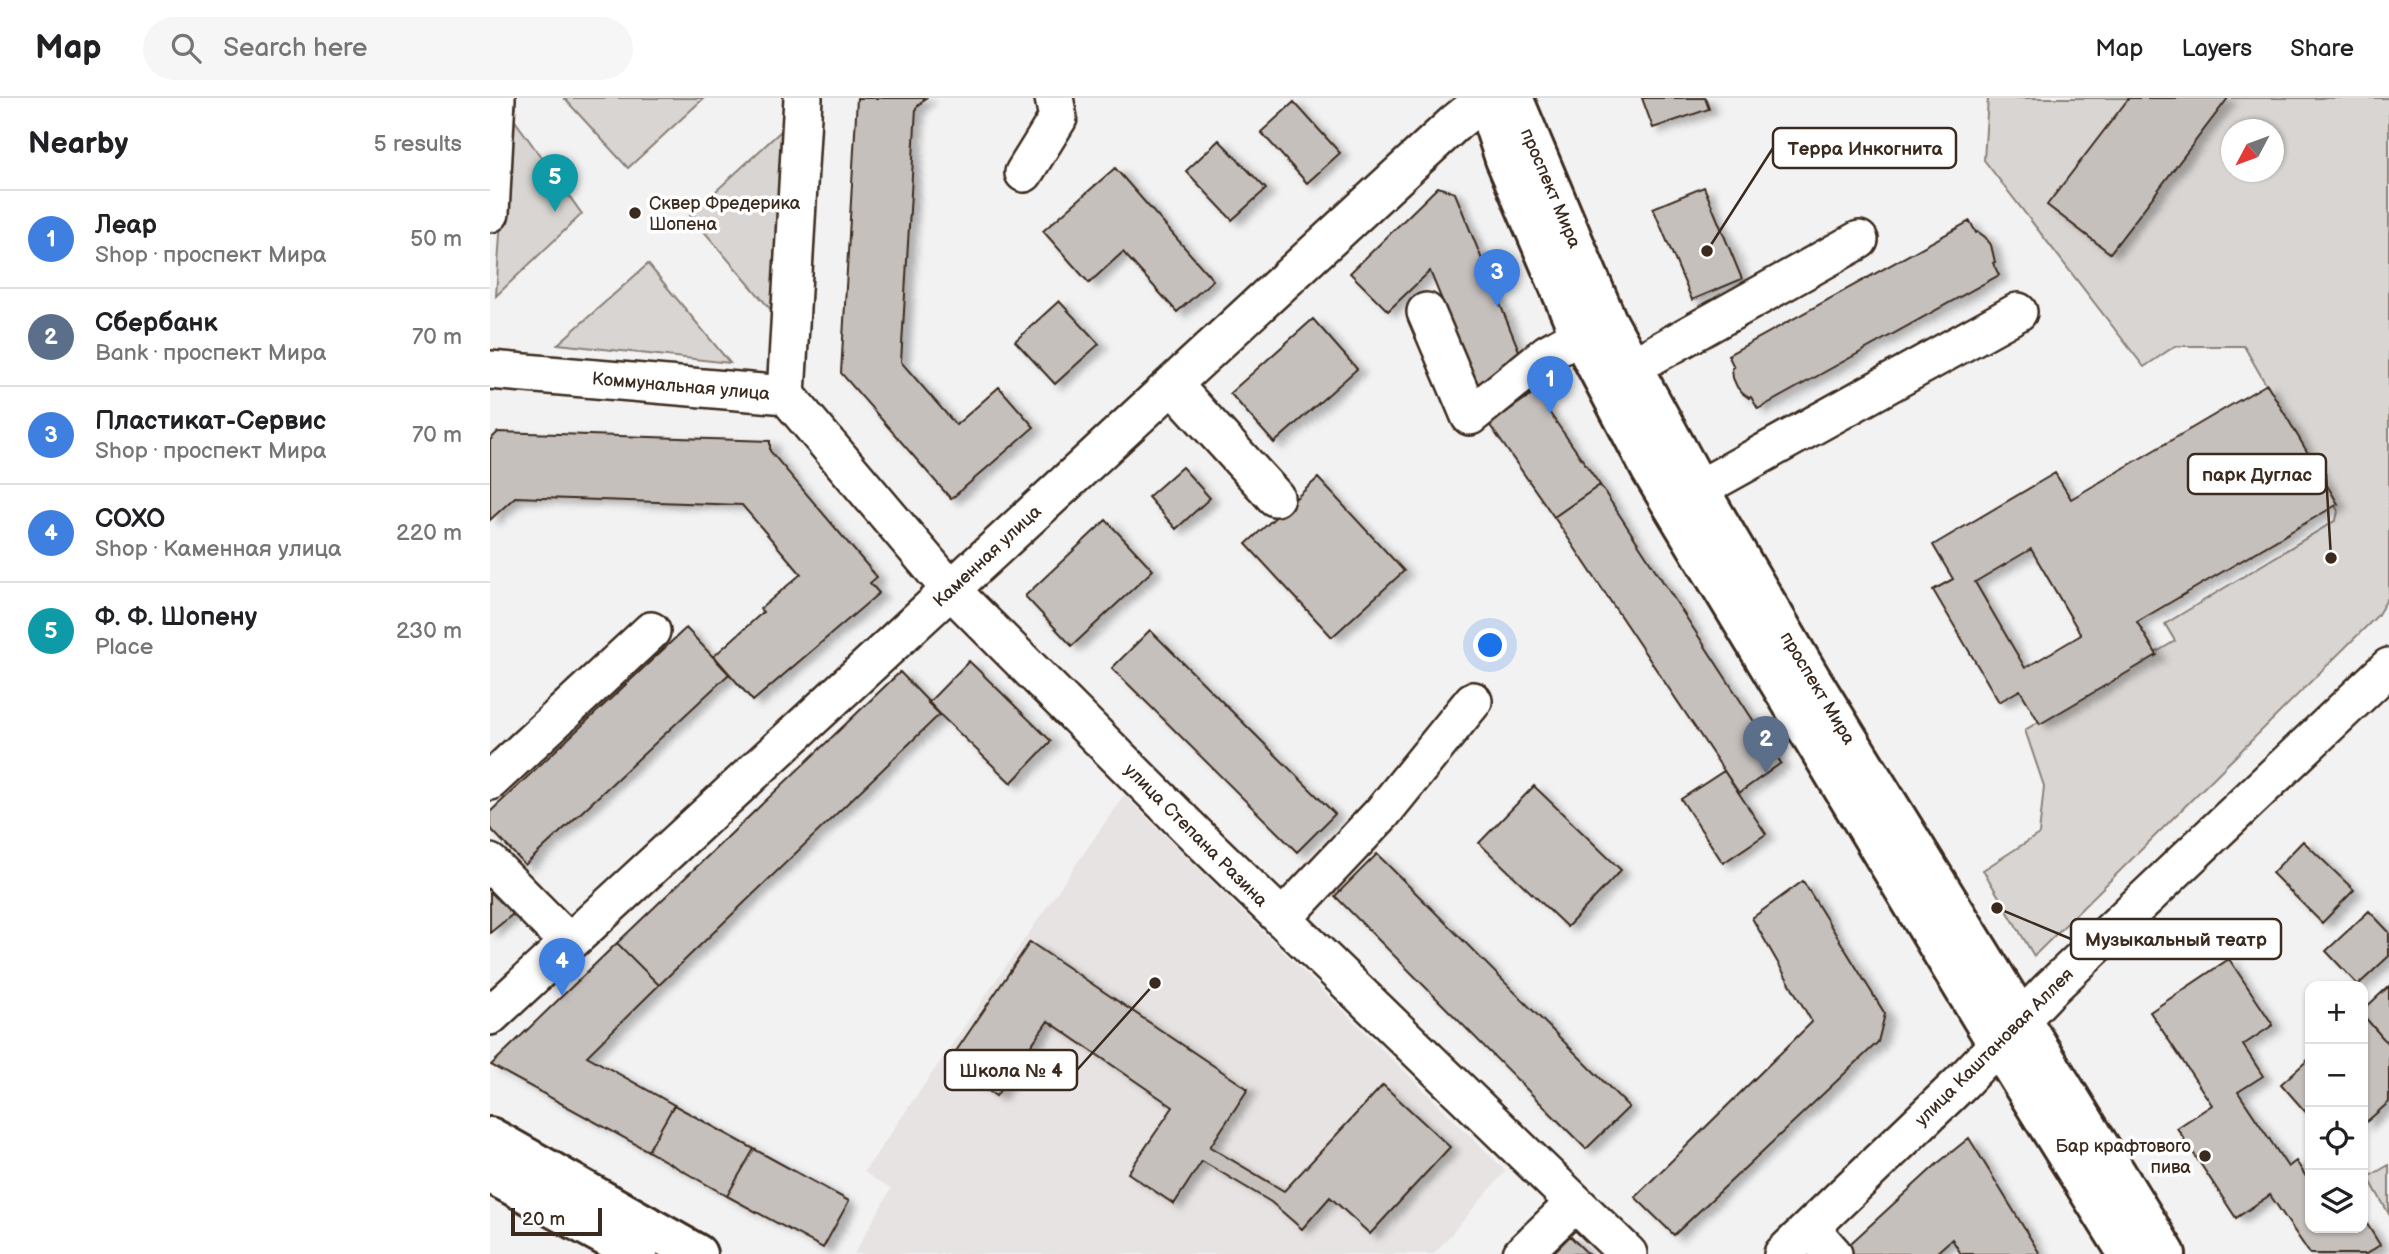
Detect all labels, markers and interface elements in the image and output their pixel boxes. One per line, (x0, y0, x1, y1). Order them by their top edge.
search box (143, 17, 633, 80)
text: Map (35, 28, 101, 68)
icon: search (167, 29, 205, 67)
text: Search here (223, 33, 367, 64)
text: Map (2095, 34, 2143, 63)
text: Layers (2181, 34, 2252, 63)
text: Share (2290, 34, 2354, 63)
north arrow (2221, 119, 2284, 182)
street label: проспект Мира (1516, 125, 1585, 252)
text: Nearby (28, 126, 128, 162)
callout: Терра Инкогнита (1773, 128, 1956, 168)
text: 5 results (374, 130, 462, 158)
text: Терра Инкогнита (1787, 138, 1944, 161)
pin: 5 (532, 154, 578, 212)
place label: Сквер Фредерика Шопена (649, 193, 801, 235)
marker: Сквер Фредерика Шопена (627, 205, 643, 221)
text: Леар (95, 210, 157, 241)
text: 1 (46, 225, 56, 253)
text: 50 m (410, 225, 462, 253)
text: Shop · проспект Мира (95, 241, 327, 269)
pin: 3 (1474, 249, 1520, 307)
text: Сбербанк (95, 308, 218, 339)
text: 2 (44, 323, 58, 351)
text: 70 m (412, 323, 462, 351)
text: Bank · проспект Мира (95, 339, 327, 367)
pin: 1 (1527, 356, 1573, 414)
street label: Коммунальная улица (591, 368, 771, 405)
text: Пластикат-Сервис (95, 406, 326, 437)
text: 3 (44, 421, 58, 449)
text: 70 m (412, 421, 462, 449)
text: Shop · проспект Мира (95, 437, 327, 465)
callout: парк Дуглас (2188, 454, 2326, 494)
text: парк Дуглас (2202, 464, 2312, 487)
street label: Каменная улица (929, 501, 1046, 612)
text: СОХО (95, 504, 165, 535)
text: 4 (44, 519, 58, 547)
text: 220 m (396, 519, 462, 547)
text: Shop · Каменная улица (95, 535, 342, 563)
text: Ф. Ф. Шопену (95, 602, 257, 633)
text: 5 (44, 617, 58, 645)
text: 230 m (396, 617, 462, 645)
your location (1473, 628, 1507, 662)
street label: проспект Мира (1776, 628, 1860, 749)
text: Place (95, 633, 153, 661)
pin: 2 (1743, 716, 1789, 774)
street label: улица Степана Разина (1120, 759, 1272, 911)
callout: Музыкальный театр (2071, 919, 2281, 959)
text: Музыкальный театр (2085, 929, 2268, 952)
pin: 4 (539, 938, 585, 996)
street label: улица Каштановая Аллея (1911, 964, 2078, 1131)
map controls (2305, 981, 2368, 1233)
button: + (2305, 981, 2368, 1044)
button: − (2305, 1044, 2368, 1107)
callout: Школа № 4 (945, 1050, 1077, 1090)
text: Школа № 4 (959, 1060, 1063, 1083)
button: locate (2305, 1107, 2368, 1170)
place label: Бар крафтового пива (2056, 1136, 2191, 1178)
marker: Бар крафтового пива (2197, 1148, 2213, 1164)
button: layers (2305, 1170, 2368, 1233)
scale bar (511, 1205, 602, 1237)
text: 20 m (522, 1208, 565, 1231)

